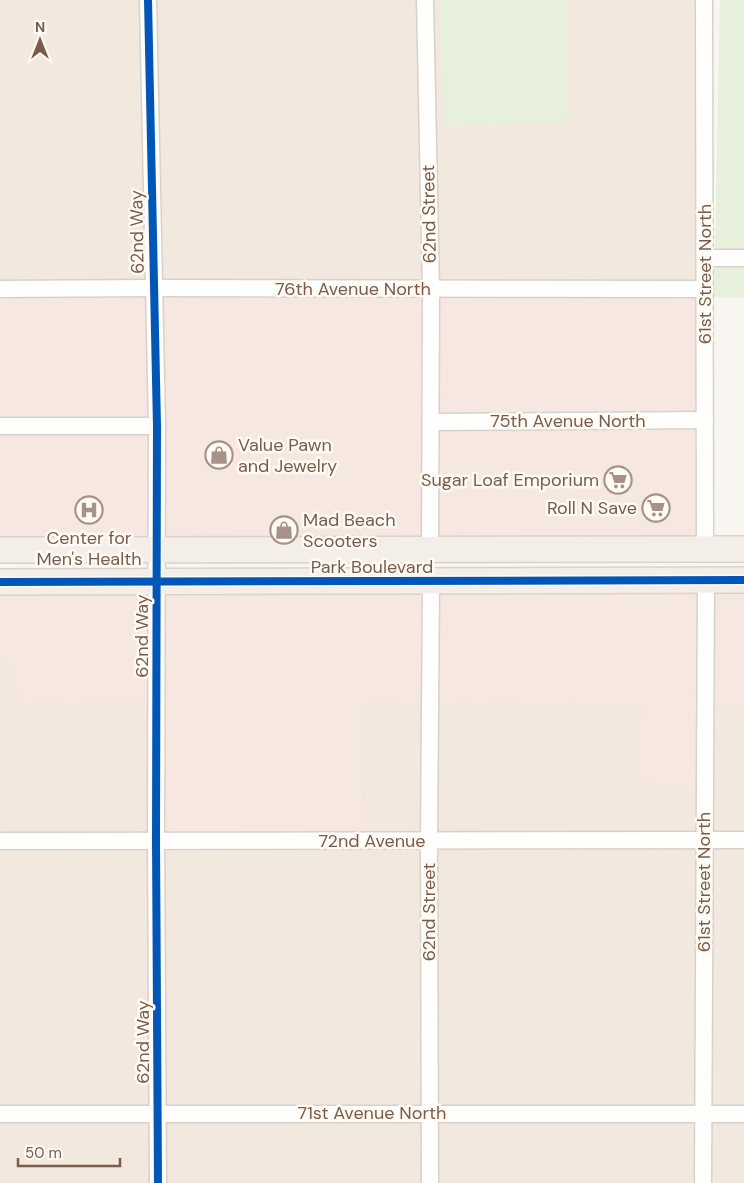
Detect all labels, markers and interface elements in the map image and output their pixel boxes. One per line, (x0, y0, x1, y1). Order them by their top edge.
north arrow (15, 15, 65, 65)
text: N (35, 18, 45, 36)
street label: 62nd Street (416, 164, 442, 264)
street label: 62nd Way (124, 190, 150, 274)
street label: 61st Street North (693, 204, 717, 344)
street label: 76th Avenue North (275, 277, 431, 301)
street label: 75th Avenue North (490, 409, 646, 433)
place label: Value Pawn and Jewelry (238, 433, 337, 478)
shop icon: Value Pawn and Jewelry (204, 440, 234, 470)
supermarket icon: Sugar Loaf Emporium (603, 465, 633, 495)
place label: Sugar Loaf Emporium (421, 468, 599, 492)
supermarket icon: Roll N Save (641, 493, 671, 523)
hospital icon: Center for Men's Health (74, 495, 104, 525)
place label: Roll N Save (547, 496, 637, 520)
place label: Mad Beach Scooters (303, 508, 396, 553)
shop icon: Mad Beach Scooters (269, 515, 299, 545)
place label: Center for Men's Health (36, 526, 142, 571)
street label: Park Boulevard (311, 555, 433, 579)
street label: 62nd Way (130, 594, 154, 678)
street label: 61st Street North (692, 812, 716, 952)
street label: 72nd Avenue (318, 829, 426, 853)
street label: 62nd Street (417, 863, 441, 961)
street label: 62nd Way (131, 1000, 155, 1084)
street label: 71st Avenue North (298, 1101, 446, 1125)
scale bar (18, 1136, 120, 1168)
text: 50 m (25, 1143, 62, 1163)

